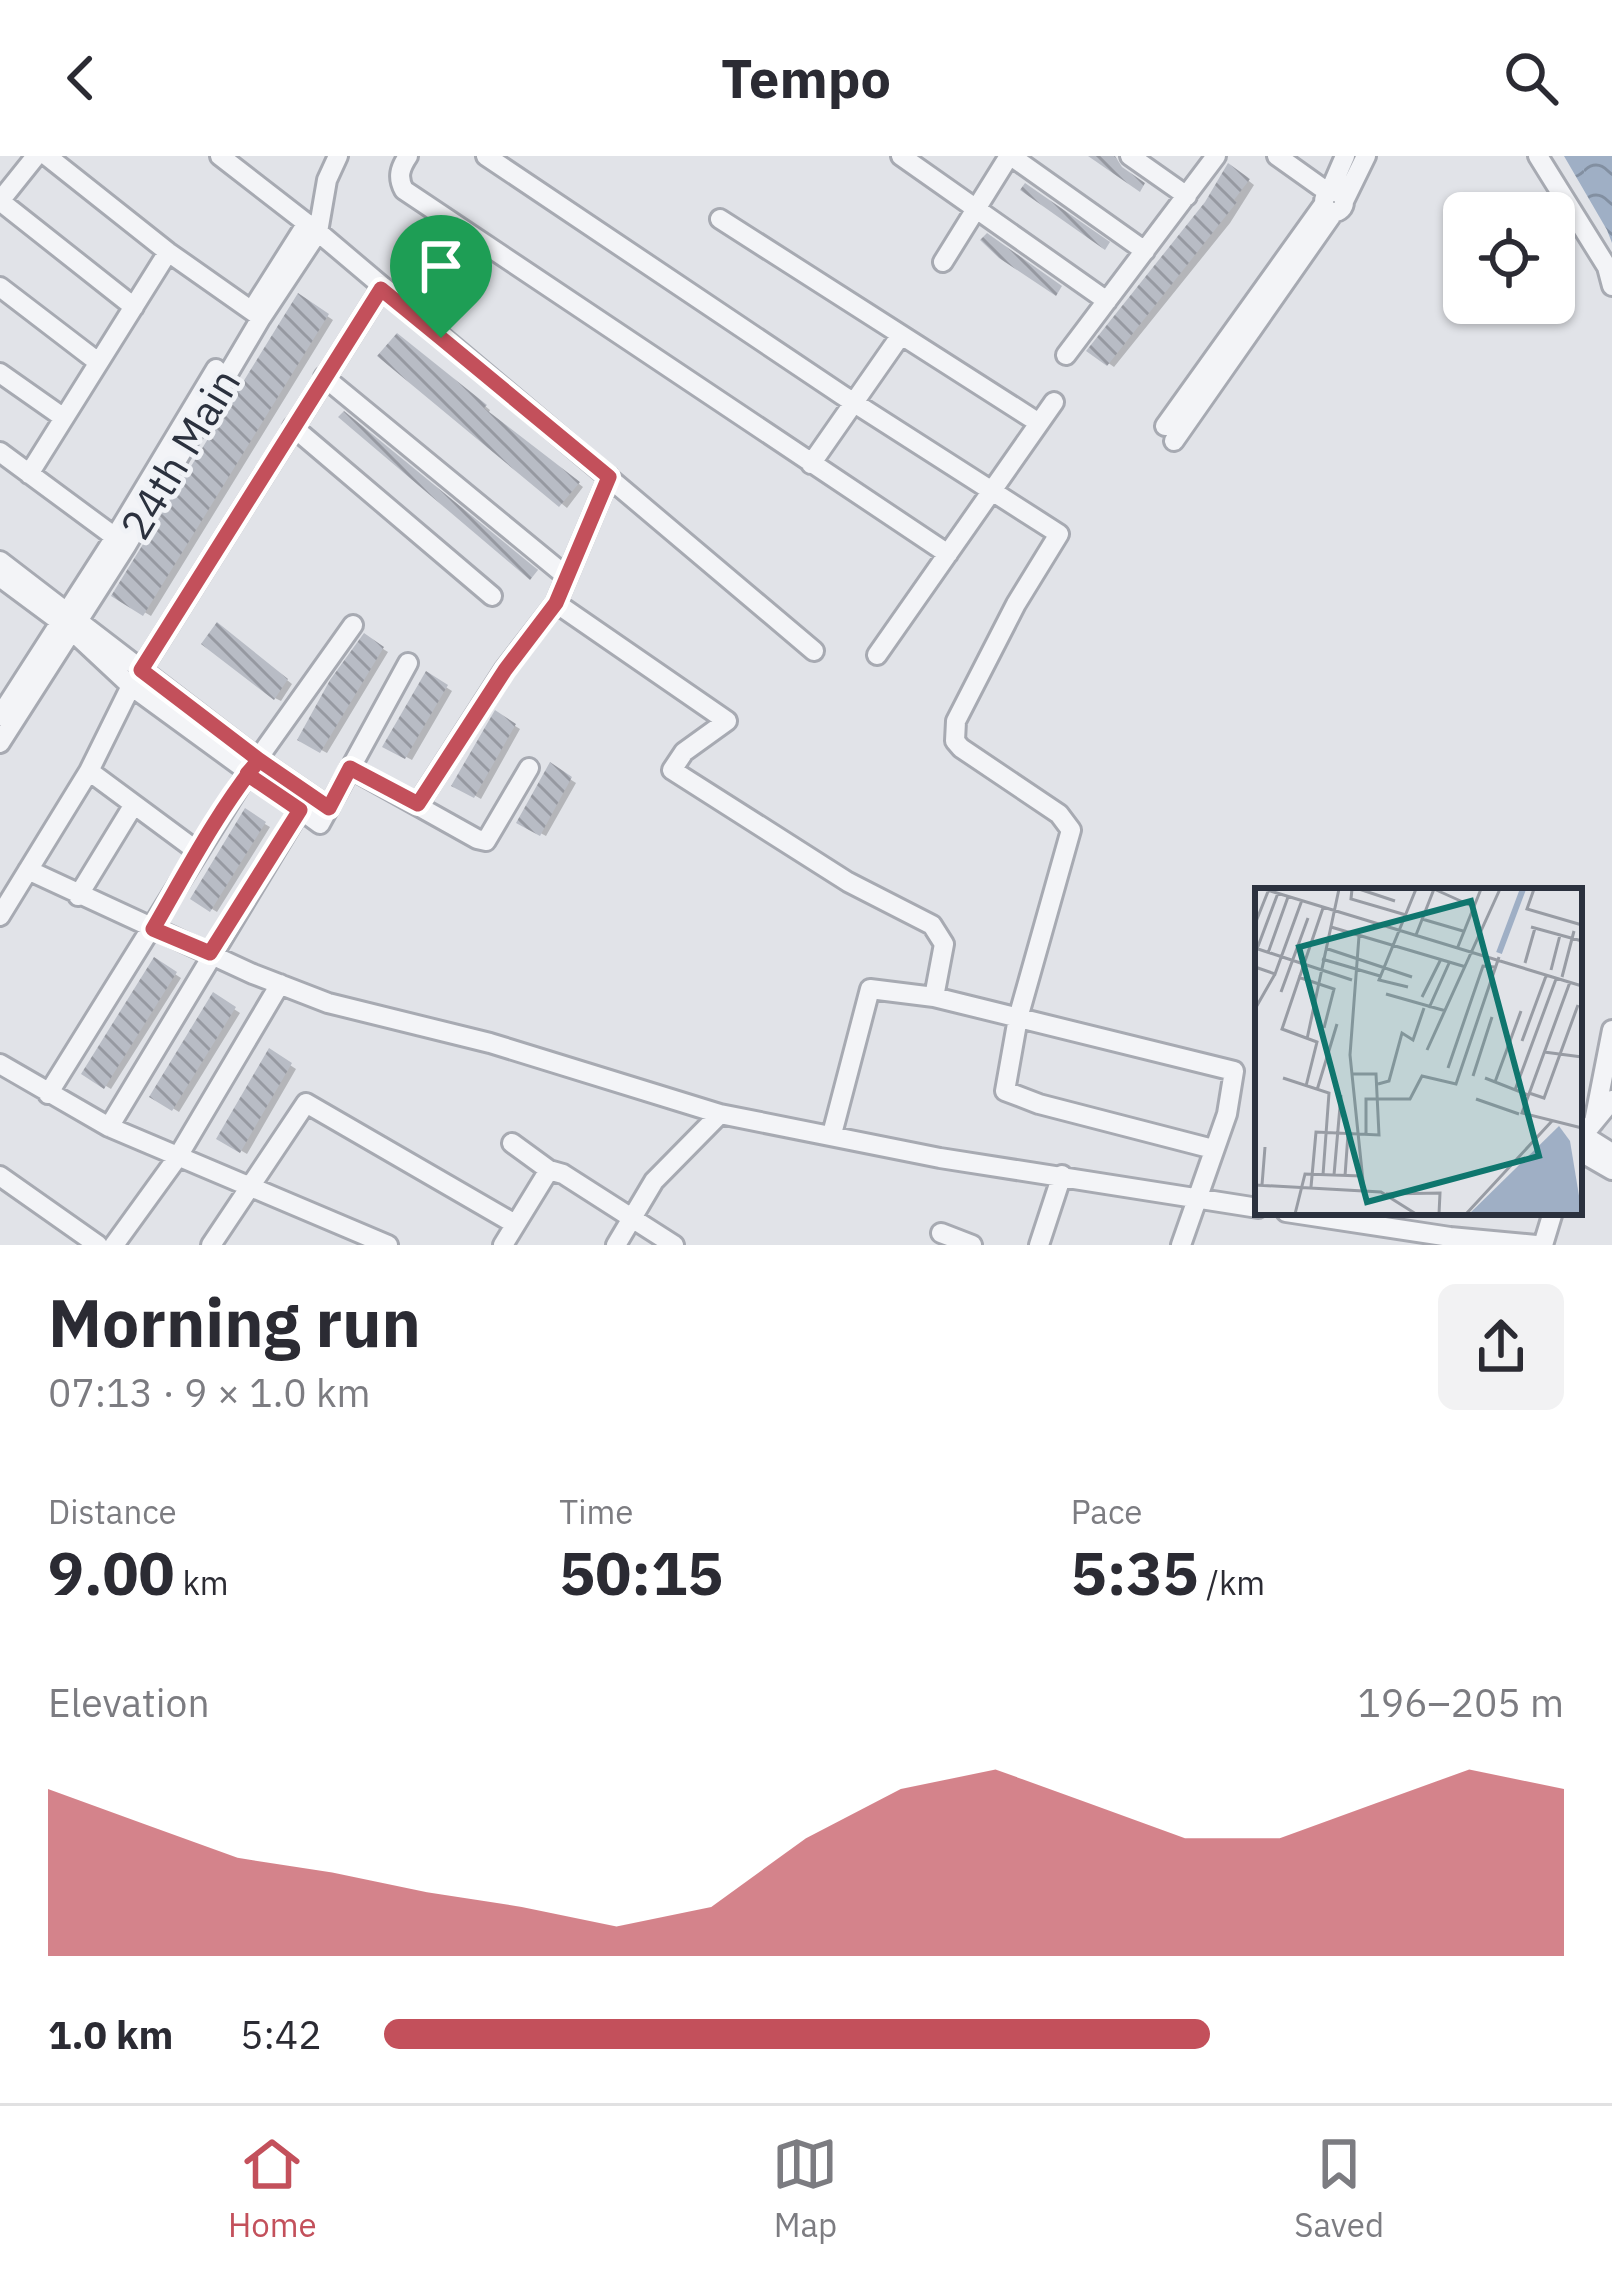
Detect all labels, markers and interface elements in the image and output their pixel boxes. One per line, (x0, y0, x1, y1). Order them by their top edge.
text: Tempo (721, 43, 891, 113)
icon: back (48, 45, 114, 111)
icon: search (1498, 45, 1564, 111)
map controls (1443, 192, 1575, 324)
button: locate (1443, 192, 1575, 324)
pin (390, 215, 492, 338)
icon: arrive (408, 233, 474, 299)
street label: 24th Main (107, 358, 252, 549)
inset map (1255, 888, 1582, 1215)
text: Morning run (48, 1279, 421, 1365)
button: share (1438, 1284, 1564, 1410)
text: 07:13 · 9 × 1.0 km (48, 1367, 371, 1418)
text: Distance (48, 1490, 177, 1533)
text: Time (559, 1490, 633, 1533)
text: Pace (1071, 1490, 1142, 1533)
text: 9.00 (48, 1533, 175, 1612)
text: 50:15 (559, 1533, 723, 1612)
text: 5:35 (1071, 1533, 1198, 1612)
text: km (175, 1561, 229, 1604)
text: /km (1198, 1561, 1265, 1604)
text: Elevation (48, 1677, 210, 1728)
text: 196–205 m (1357, 1677, 1564, 1728)
text: 1.0 km (48, 2009, 173, 2060)
text: 5:42 (240, 2009, 322, 2060)
tab: Home (228, 2131, 317, 2246)
tab: Map (772, 2131, 838, 2246)
tab: Saved (1294, 2131, 1384, 2246)

